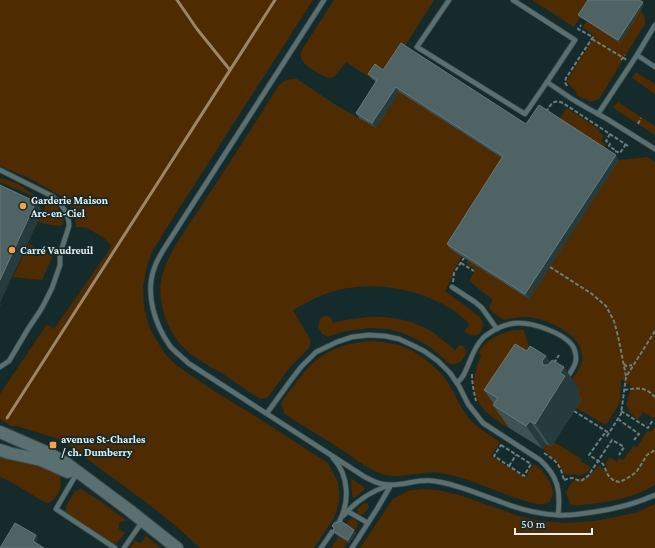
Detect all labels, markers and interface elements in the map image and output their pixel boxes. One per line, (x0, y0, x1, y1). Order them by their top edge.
place label: Garderie Maison Arc-en-Ciel (30, 194, 109, 219)
marker: Garderie Maison Arc-en-Ciel (18, 201, 28, 211)
place label: Carré Vaudreuil (20, 244, 94, 256)
marker: Carré Vaudreuil (7, 245, 17, 255)
place label: avenue St-Charles / ch. Dumberry (61, 433, 146, 458)
marker: avenue St-Charles / ch. Dumberry (48, 440, 58, 450)
scale bar (515, 510, 592, 536)
text: 50 m (521, 517, 546, 531)

